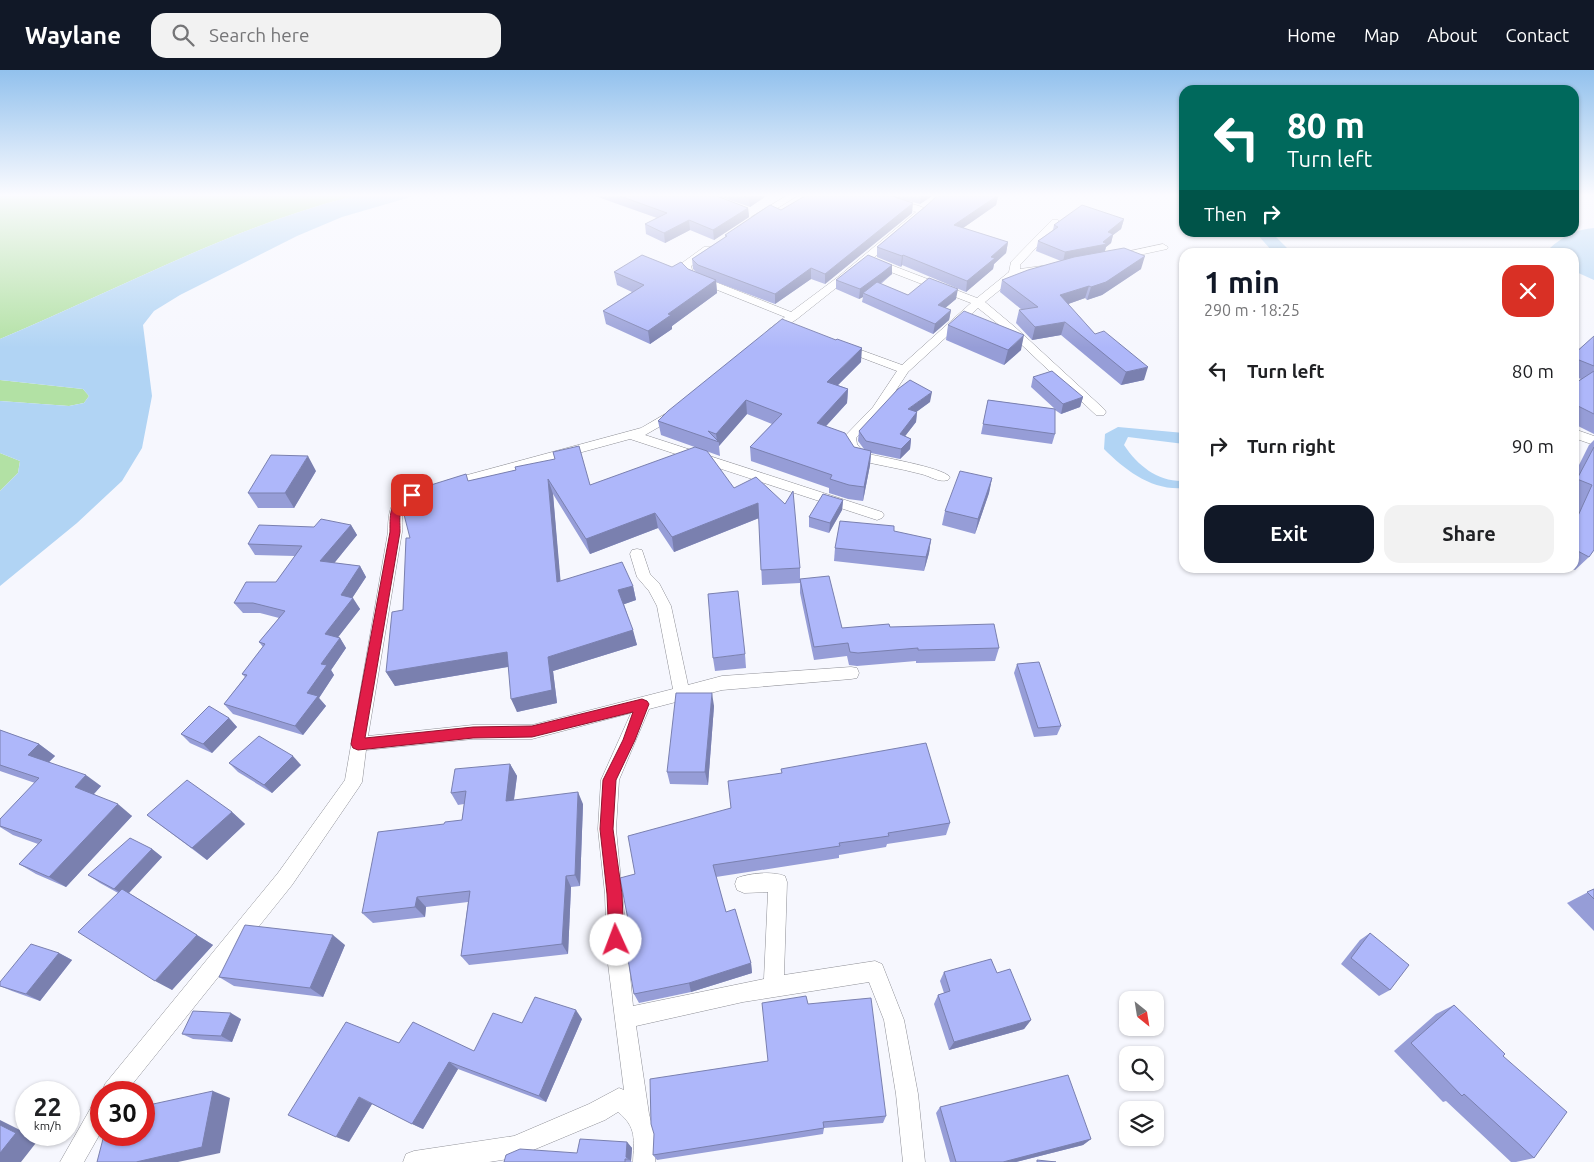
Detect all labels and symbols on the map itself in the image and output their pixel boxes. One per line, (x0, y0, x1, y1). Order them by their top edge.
pin (391, 474, 433, 516)
position arrow (589, 913, 641, 965)
north arrow (1119, 991, 1164, 1036)
speed limit sign: 30 (90, 1081, 155, 1146)

